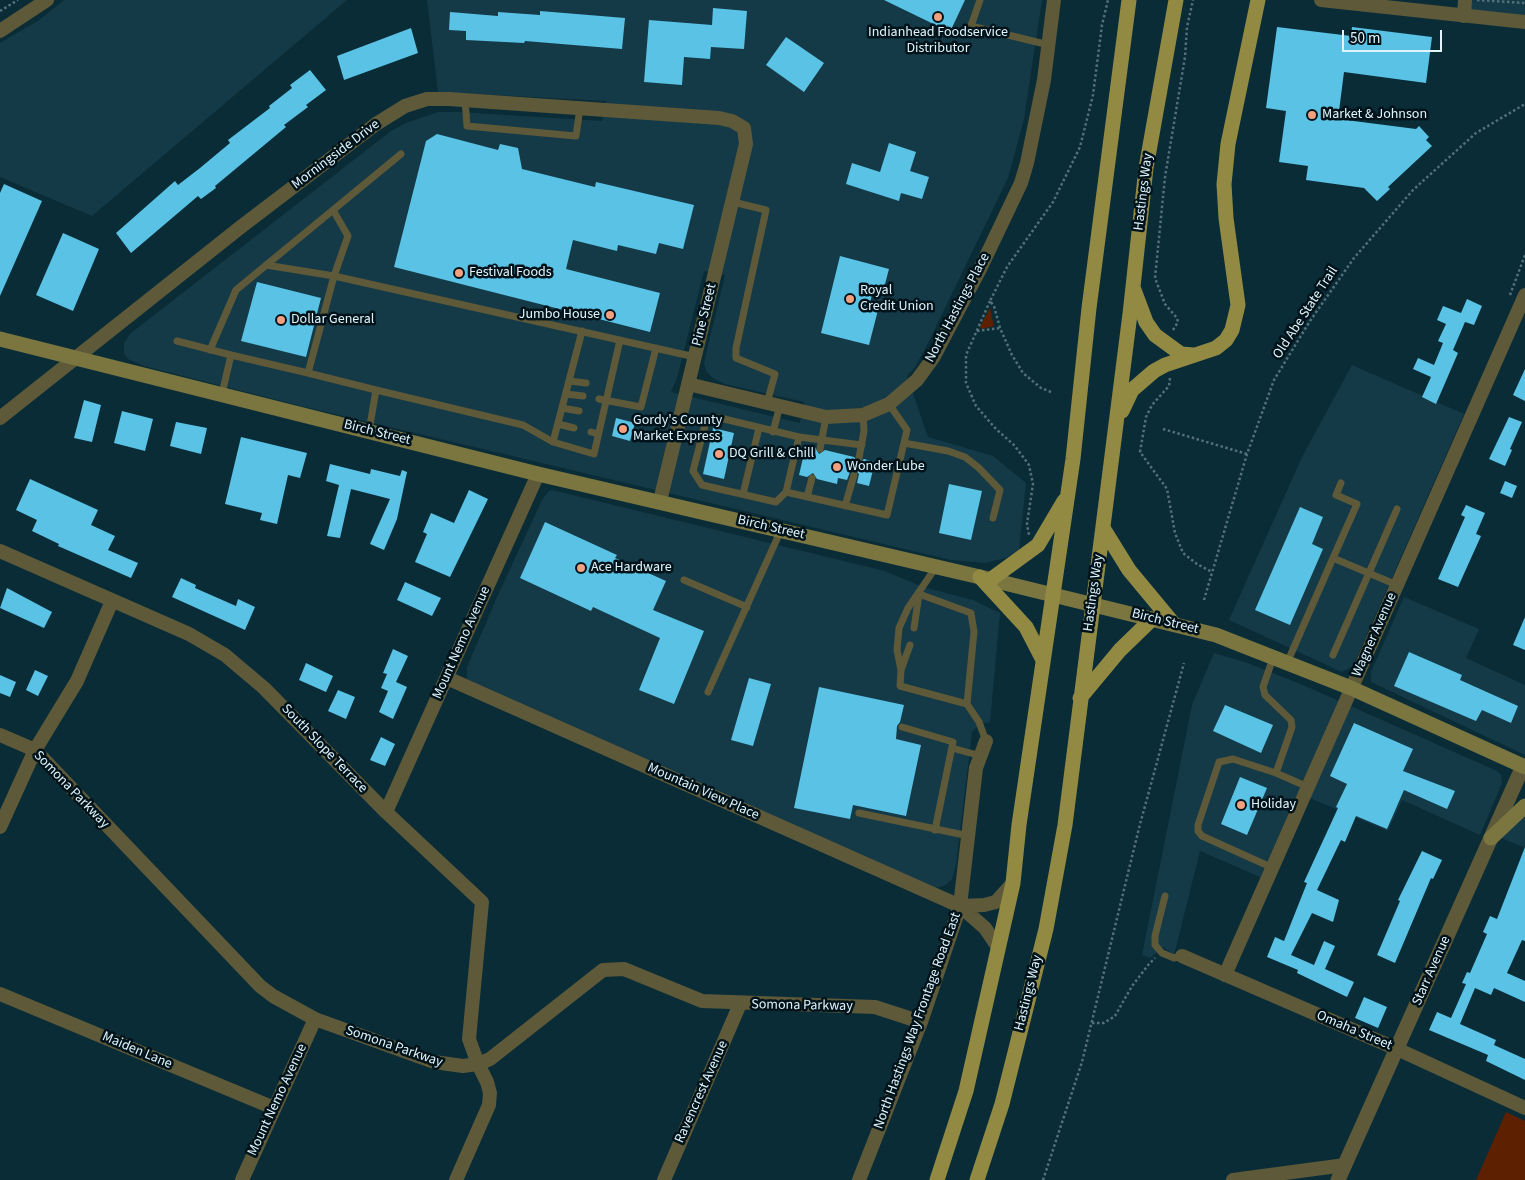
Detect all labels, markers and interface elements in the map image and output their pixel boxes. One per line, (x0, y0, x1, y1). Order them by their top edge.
marker: Indianhead Foodservice Distributor (932, 11, 944, 23)
scale bar (1345, 20, 1445, 52)
place label: Indianhead Foodservice Distributor (868, 25, 1008, 58)
text: 50 m (1350, 28, 1380, 49)
place label: Market & Johnson (1322, 107, 1427, 123)
marker: Market & Johnson (1306, 109, 1318, 121)
street label: Morningside Drive (289, 117, 383, 193)
street label: Hastings Way (1131, 152, 1157, 232)
street label: North Hastings Place (922, 250, 994, 366)
street label: Old Abe State Trail (1270, 264, 1342, 362)
place label: Festival Foods (469, 265, 552, 281)
marker: Festival Foods (453, 267, 465, 279)
street label: Pine Street (689, 282, 721, 348)
place label: Royal Credit Union (860, 283, 934, 316)
marker: Royal Credit Union (844, 293, 856, 305)
place label: Jumbo House (519, 307, 600, 323)
marker: Jumbo House (604, 309, 616, 321)
place label: Dollar General (291, 312, 374, 328)
marker: Dollar General (275, 314, 287, 326)
place label: Gordy's County Market Express (633, 413, 722, 446)
street label: Birch Street (342, 417, 412, 449)
marker: Gordy's County Market Express (617, 423, 629, 435)
place label: DQ Grill & Chill (729, 446, 814, 462)
marker: DQ Grill & Chill (713, 448, 725, 460)
place label: Wonder Lube (847, 459, 925, 475)
marker: Wonder Lube (831, 461, 843, 473)
street label: Birch Street (736, 512, 806, 544)
street label: Hastings Way (1080, 553, 1108, 633)
place label: Ace Hardware (591, 560, 672, 576)
marker: Ace Hardware (575, 562, 587, 574)
street label: Mount Nemo Avenue (430, 584, 494, 702)
street label: Wagner Avenue (1349, 590, 1401, 680)
street label: Birch Street (1130, 606, 1200, 638)
street label: South Slope Terrace (277, 701, 371, 797)
street label: Somona Parkway (30, 748, 112, 832)
street label: Mountain View Place (645, 760, 761, 824)
place label: Holiday (1251, 797, 1296, 813)
marker: Holiday (1235, 799, 1247, 811)
street label: North Hastings Way Frontage Road East (871, 910, 965, 1132)
street label: Starr Avenue (1409, 934, 1455, 1008)
street label: Hastings Way (1011, 953, 1047, 1033)
street label: Somona Parkway (751, 997, 853, 1015)
street label: Omaha Street (1314, 1008, 1394, 1054)
street label: Somona Parkway (343, 1023, 445, 1071)
street label: Maiden Lane (100, 1029, 174, 1073)
street label: Ravencrest Avenue (672, 1038, 732, 1146)
street label: Mount Nemo Avenue (245, 1041, 311, 1159)

